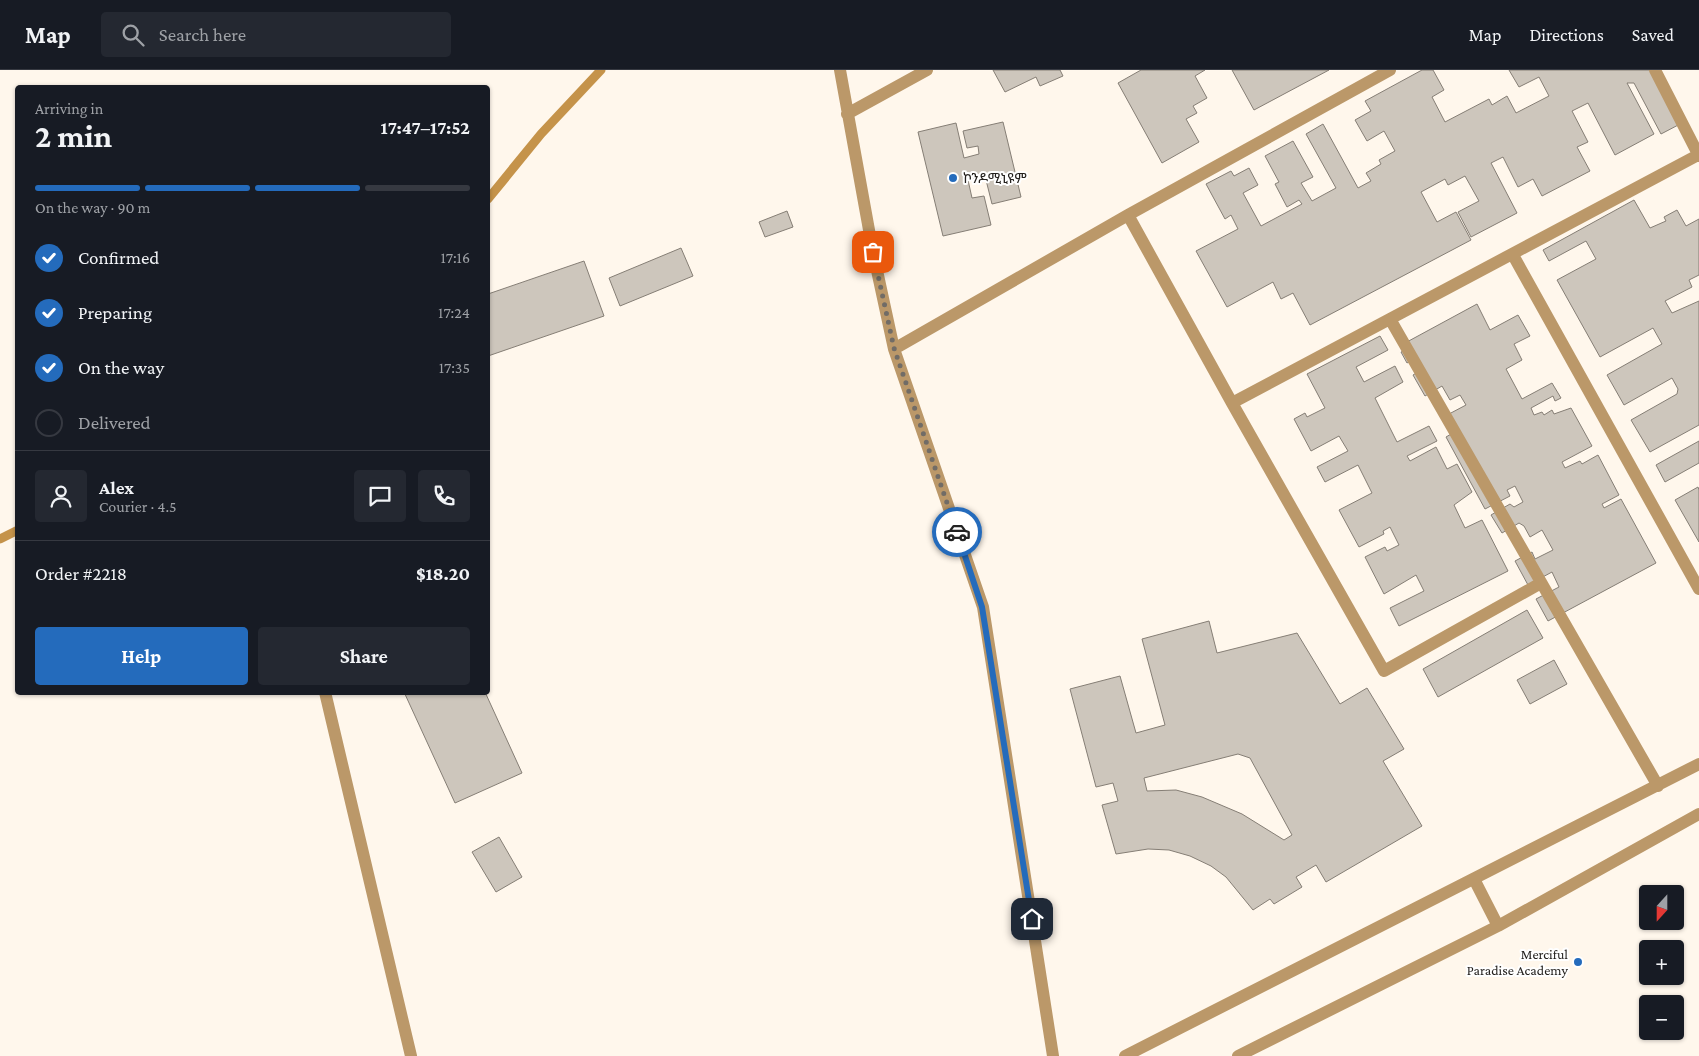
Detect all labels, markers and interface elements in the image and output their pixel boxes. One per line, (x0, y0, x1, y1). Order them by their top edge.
search box (101, 12, 451, 57)
text: Map (25, 21, 71, 48)
icon: search (119, 21, 147, 49)
text: Search here (159, 24, 246, 45)
text: Map (1469, 25, 1501, 45)
text: Directions (1529, 25, 1604, 45)
text: Saved (1632, 25, 1674, 45)
text: Arriving in (35, 100, 103, 117)
text: 17:47–17:52 (381, 117, 470, 138)
text: 2 min (35, 118, 112, 154)
place label: ኮንዶሚኒዩም (963, 170, 1027, 186)
marker: ኮንዶሚኒዩም (947, 172, 959, 184)
text: On the way · 90 m (35, 199, 150, 216)
pin (852, 231, 894, 273)
icon: bag (859, 238, 887, 266)
icon: check (35, 244, 63, 272)
text: Confirmed (78, 247, 159, 268)
text: 17:16 (440, 249, 470, 266)
icon: check (35, 299, 63, 327)
text: Preparing (78, 302, 152, 323)
text: 17:24 (438, 304, 470, 321)
icon: check (35, 354, 63, 382)
text: On the way (78, 357, 164, 378)
text: 17:35 (439, 359, 470, 376)
text: Delivered (78, 412, 151, 433)
button: person (35, 470, 87, 522)
button: chat (354, 470, 406, 522)
button: phone (418, 470, 470, 522)
text: Alex (99, 477, 134, 498)
text: Courier · 4.5 (99, 498, 177, 515)
courier (932, 507, 982, 557)
icon: car (943, 518, 971, 546)
text: Order #2218 (35, 563, 127, 584)
text: $18.20 (416, 563, 470, 584)
button: Help (35, 627, 248, 685)
button: Share (258, 627, 470, 685)
north arrow (1639, 885, 1684, 930)
map controls (1639, 885, 1684, 1040)
pin (1011, 898, 1053, 940)
icon: home (1018, 905, 1046, 933)
button: + (1639, 940, 1684, 985)
place label: Merciful Paradise Academy (1467, 946, 1569, 978)
marker: Merciful Paradise Academy (1572, 956, 1584, 968)
button: − (1639, 995, 1684, 1040)

